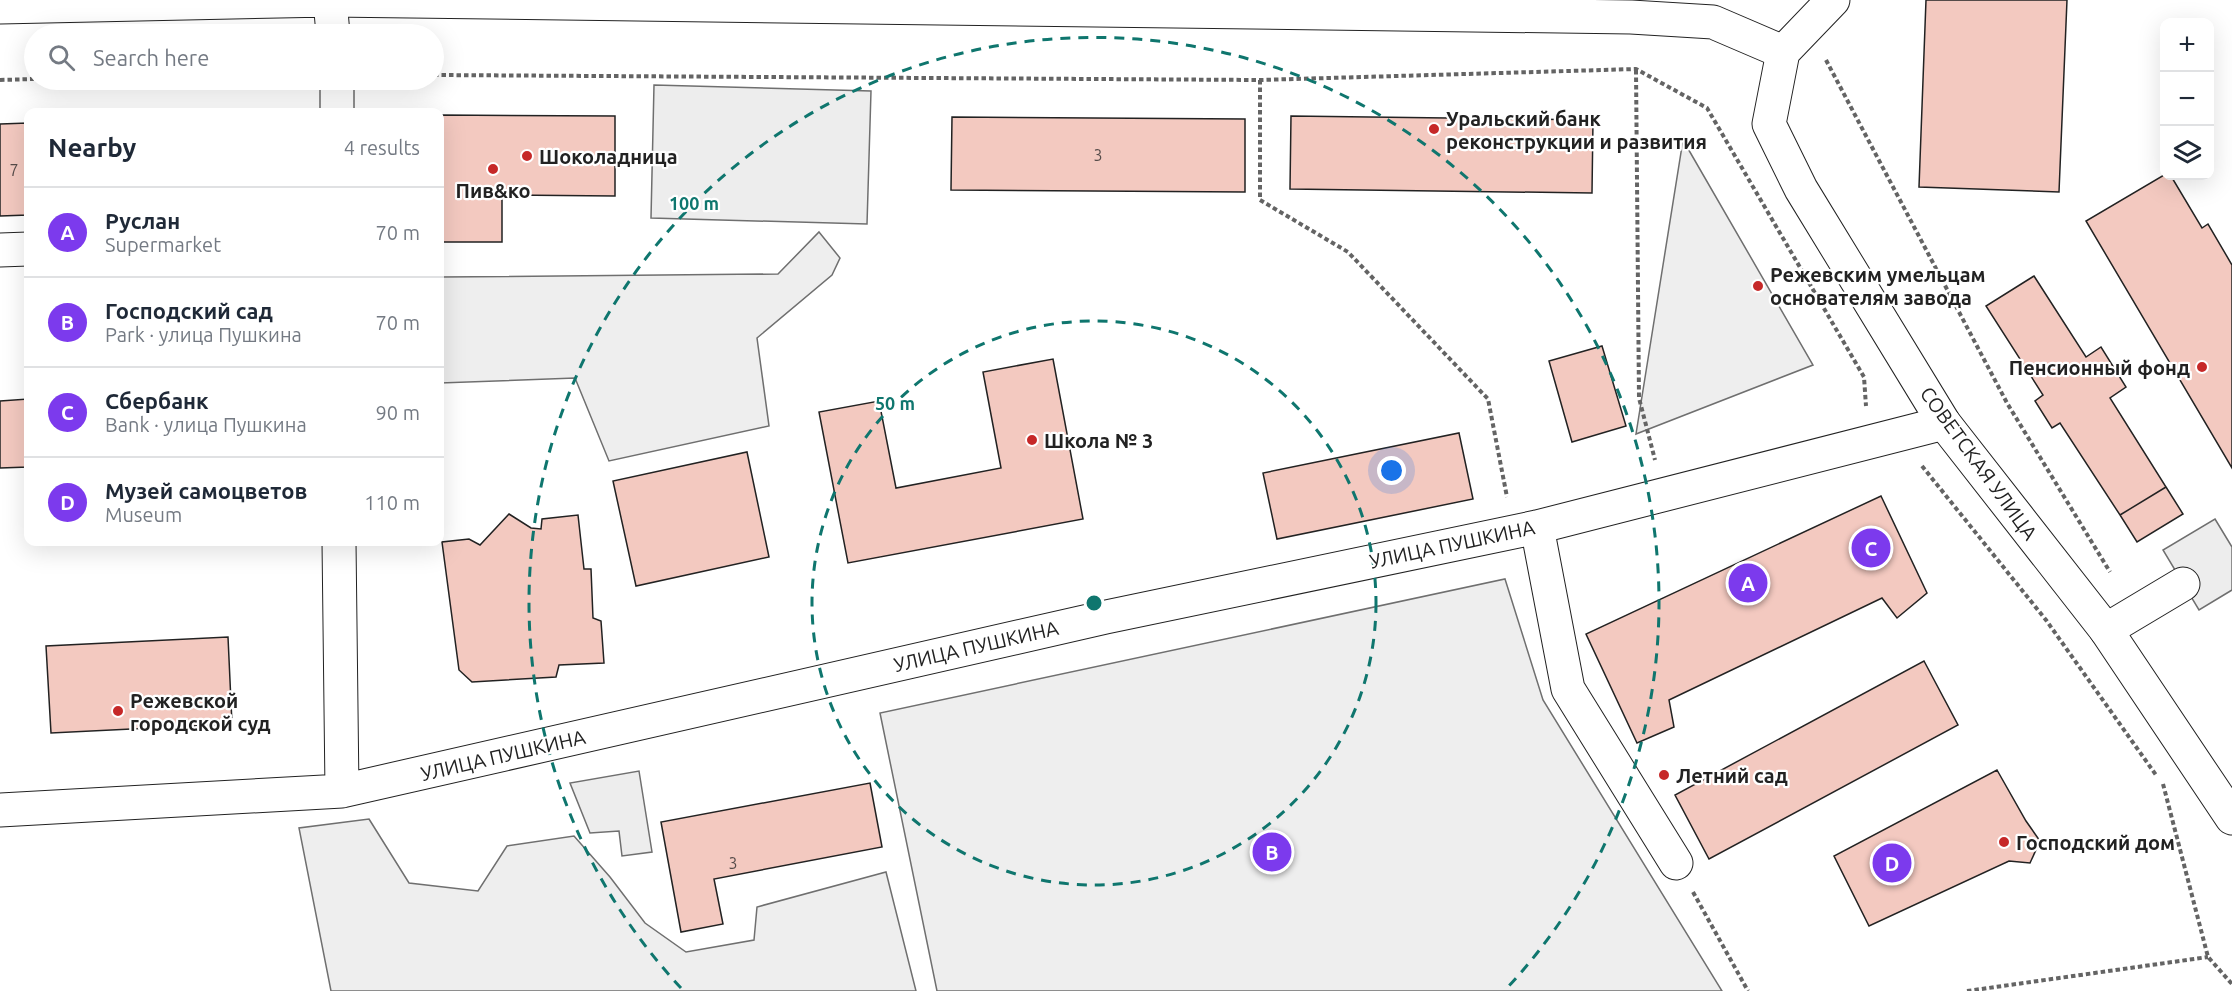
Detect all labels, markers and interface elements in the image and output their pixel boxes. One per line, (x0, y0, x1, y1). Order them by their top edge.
map controls (2160, 18, 2214, 180)
button: + (2160, 18, 2214, 72)
search box (24, 24, 444, 90)
icon: search (45, 41, 78, 74)
text: Search here (93, 45, 209, 70)
button: − (2160, 72, 2214, 126)
place label: Уральский банк реконструкции и развития (1446, 107, 1707, 153)
marker: Уральский банк реконструкции и развития (1427, 122, 1441, 136)
button: layers (2160, 126, 2214, 180)
text: Nearby (48, 133, 136, 162)
text: 4 results (344, 136, 420, 159)
place label: Шоколадница (539, 145, 678, 168)
house number: 3 (1093, 146, 1103, 164)
marker: Шоколадница (520, 149, 534, 163)
house number: 7 (9, 161, 19, 179)
marker: Пив&ко (486, 162, 500, 176)
place label: Пив&ко (456, 179, 530, 202)
text: 100 m (669, 193, 719, 213)
text: Руслан (105, 208, 180, 233)
text: A (60, 221, 75, 244)
text: 70 m (376, 221, 420, 244)
text: Supermarket (105, 233, 221, 256)
place label: Режевским умельцам основателям завода (1770, 263, 1986, 309)
marker: Режевским умельцам основателям завода (1751, 279, 1765, 293)
text: Господский сад (105, 298, 273, 323)
text: B (61, 311, 74, 334)
text: 70 m (376, 311, 420, 334)
text: Park · улица Пушкина (105, 323, 302, 346)
place label: Пенсионный фонд (2009, 356, 2190, 379)
marker: Пенсионный фонд (2195, 360, 2209, 374)
street label: СОВЕТСКАЯ УЛИЦА (1916, 382, 2042, 544)
text: Сбербанк (105, 388, 209, 413)
text: 50 m (875, 393, 915, 413)
text: C (61, 401, 74, 424)
text: 90 m (376, 401, 420, 424)
text: Bank · улица Пушкина (105, 413, 307, 436)
place label: Школа № 3 (1044, 429, 1153, 452)
marker: Школа № 3 (1025, 433, 1039, 447)
your location (1377, 456, 1406, 485)
text: Музей самоцветов (105, 478, 307, 503)
text: D (60, 491, 75, 514)
text: 110 m (364, 491, 420, 514)
text: Museum (105, 503, 182, 526)
street label: УЛИЦА ПУШКИНА (1367, 515, 1537, 573)
pin: C (1852, 526, 1890, 570)
pin: A (1728, 560, 1768, 606)
centre of rings (1084, 593, 1104, 613)
street label: УЛИЦА ПУШКИНА (891, 616, 1061, 676)
place label: Режевской городской суд (130, 689, 271, 735)
marker: Режевской городской суд (111, 704, 125, 718)
street label: УЛИЦА ПУШКИНА (418, 725, 588, 785)
place label: Летний сад (1676, 764, 1788, 787)
marker: Летний сад (1657, 768, 1671, 782)
pin: B (1252, 830, 1292, 874)
place label: Господский дом (2016, 831, 2175, 854)
marker: Господский дом (1997, 835, 2011, 849)
pin: D (1872, 840, 1912, 886)
house number: 3 (728, 854, 738, 872)

